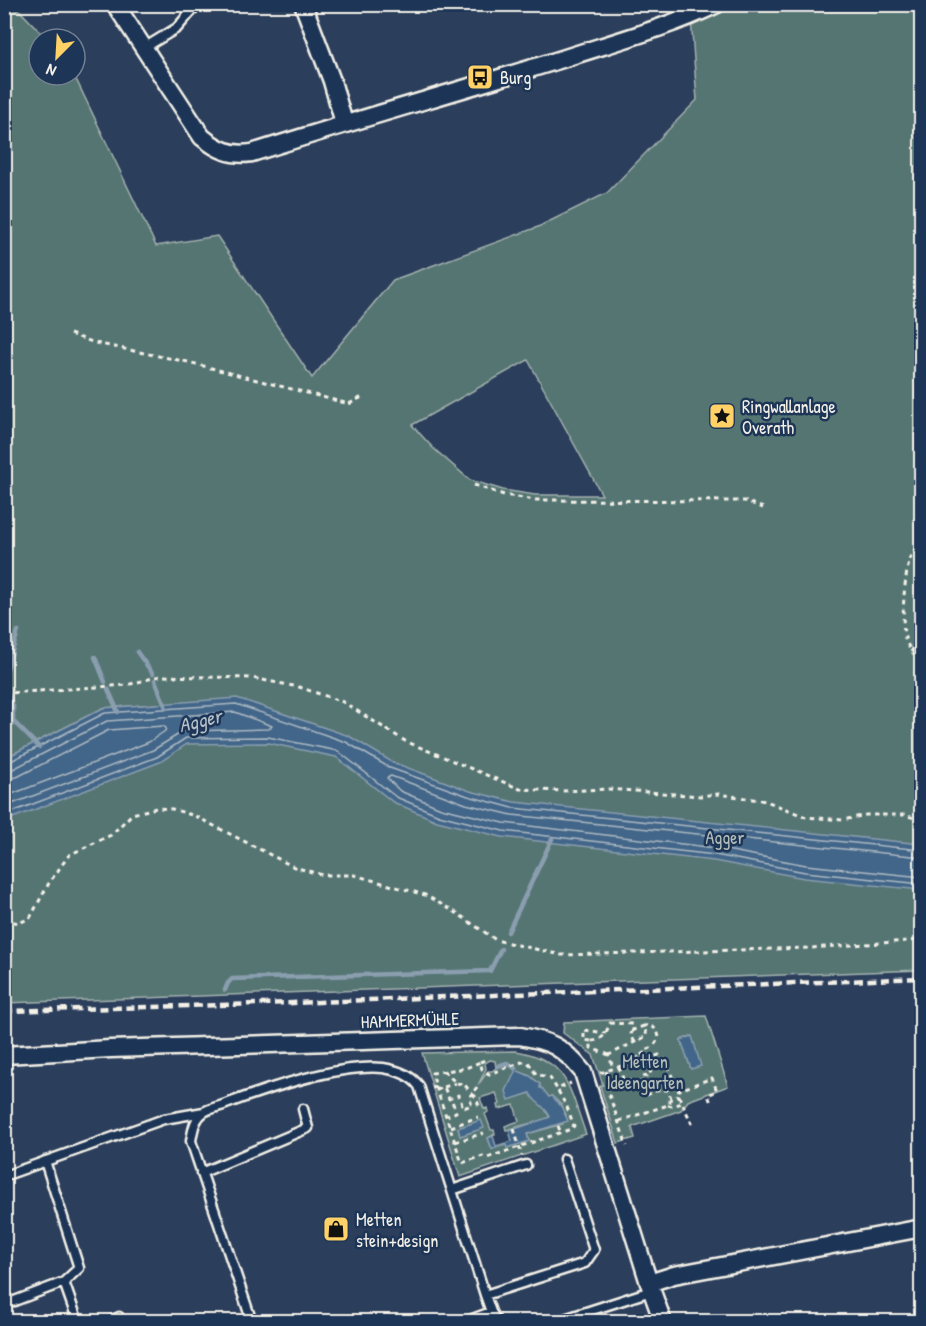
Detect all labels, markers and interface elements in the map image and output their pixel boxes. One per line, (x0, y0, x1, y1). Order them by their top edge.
north arrow (27, 27, 87, 87)
text: N (42, 59, 59, 82)
bus stop icon: Burg (465, 62, 495, 92)
place label: Burg (500, 65, 531, 90)
place label: Ringwallanlage Overath (742, 394, 836, 440)
place icon: Ringwallanlage Overath (707, 401, 737, 431)
water label: Agger (176, 701, 227, 739)
park label: Agger (706, 825, 745, 850)
street label: HAMMERMÜHLE (360, 1006, 460, 1034)
park label: Metten Ideengarten (606, 1049, 684, 1095)
place label: Metten stein+design (356, 1207, 438, 1253)
shop icon: Metten stein+design (321, 1214, 351, 1244)

